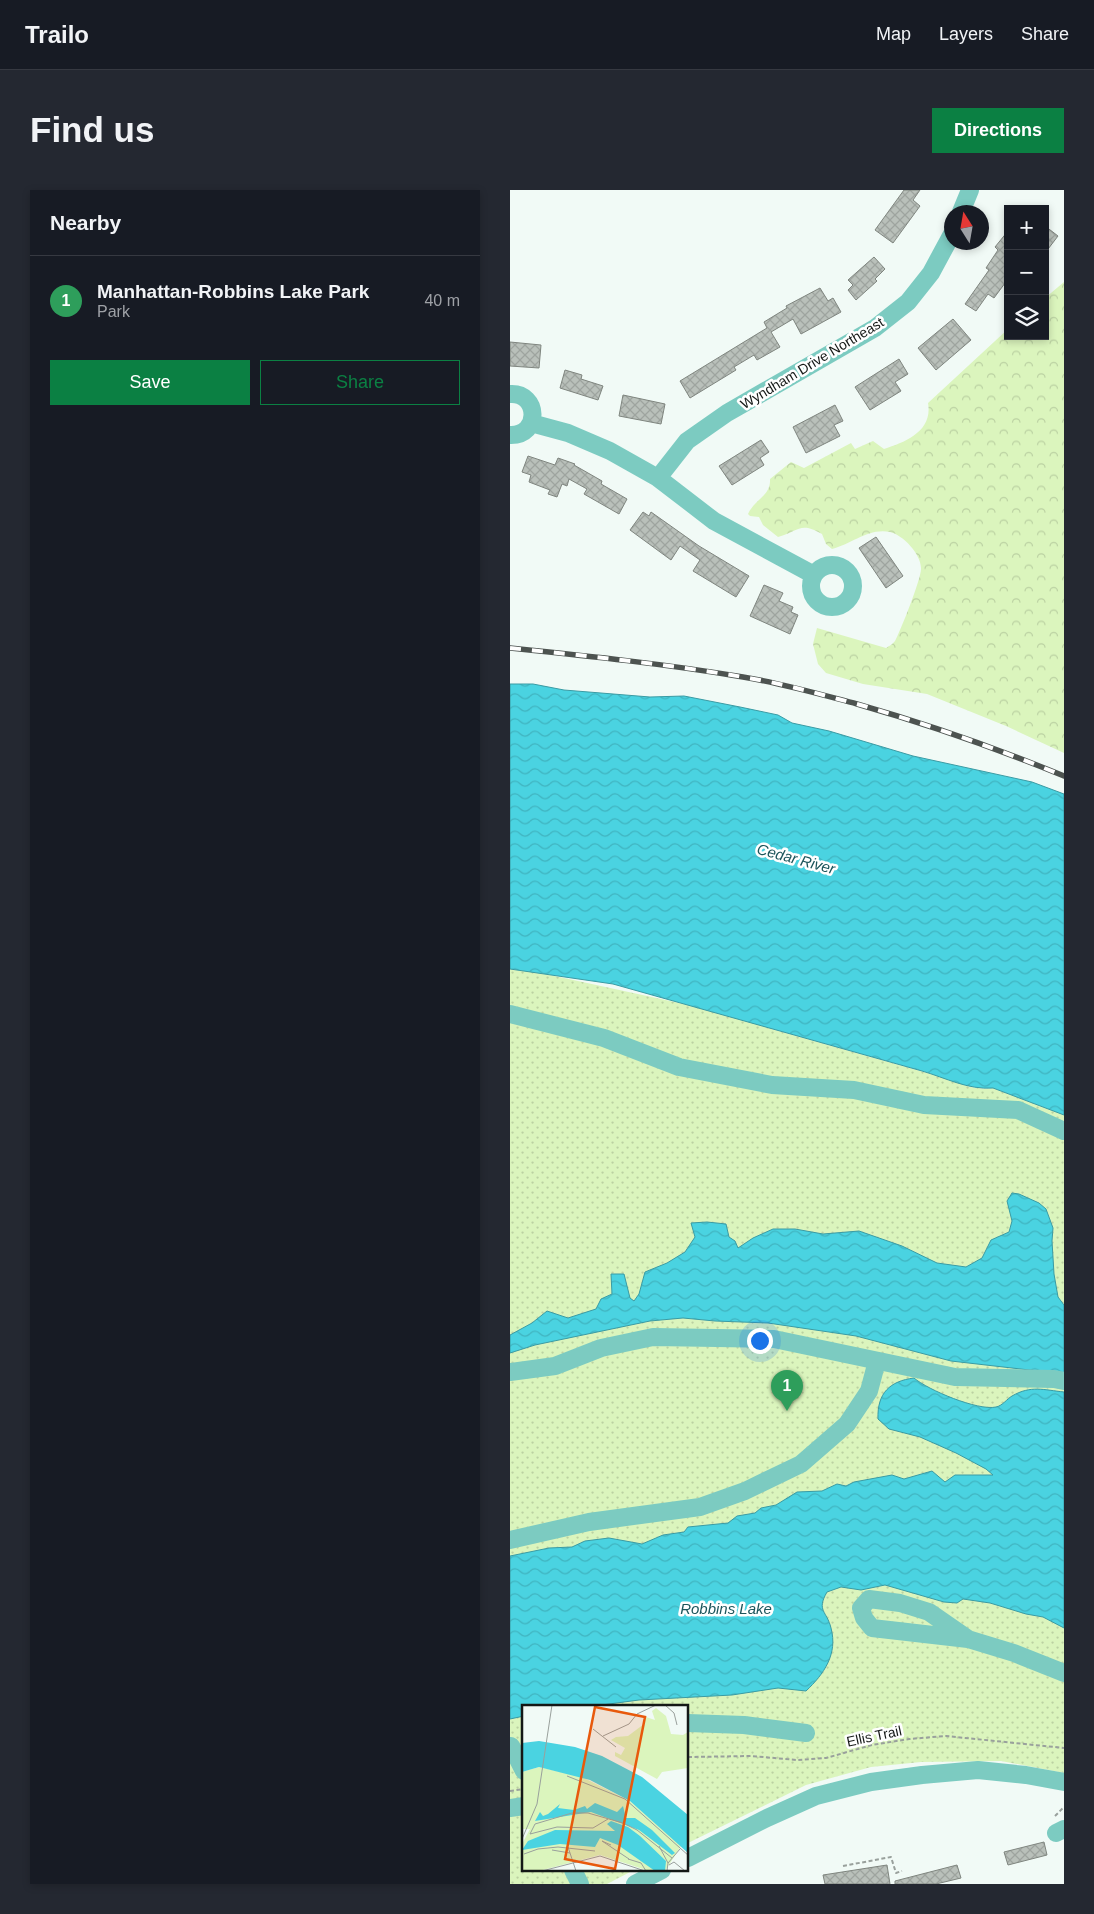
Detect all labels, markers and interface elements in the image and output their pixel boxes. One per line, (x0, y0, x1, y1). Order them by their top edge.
text: Trailo (25, 21, 89, 48)
text: Map (876, 24, 911, 44)
text: Layers (939, 24, 993, 44)
text: Share (1021, 24, 1069, 44)
button: Directions (932, 108, 1064, 153)
text: Find us (30, 110, 154, 149)
north arrow (944, 205, 989, 250)
map controls (1004, 205, 1049, 340)
button: + (1004, 205, 1049, 250)
text: Nearby (50, 211, 121, 234)
button: − (1004, 250, 1049, 295)
text: Manhattan-Robbins Lake Park (97, 281, 369, 302)
text: 1 (62, 292, 70, 309)
text: 40 m (424, 292, 460, 309)
button: layers (1004, 295, 1049, 340)
text: Park (97, 303, 130, 320)
street label: Wyndham Drive Northeast (738, 314, 887, 412)
button: Save (50, 360, 250, 405)
button: Share (260, 360, 460, 405)
water label: Cedar River (755, 840, 838, 877)
your location (747, 1328, 773, 1354)
pin: 1 (771, 1370, 803, 1411)
water label: Robbins Lake (680, 1600, 772, 1617)
inset map (522, 1705, 689, 1872)
street label: Ellis Trail (845, 1722, 903, 1750)

